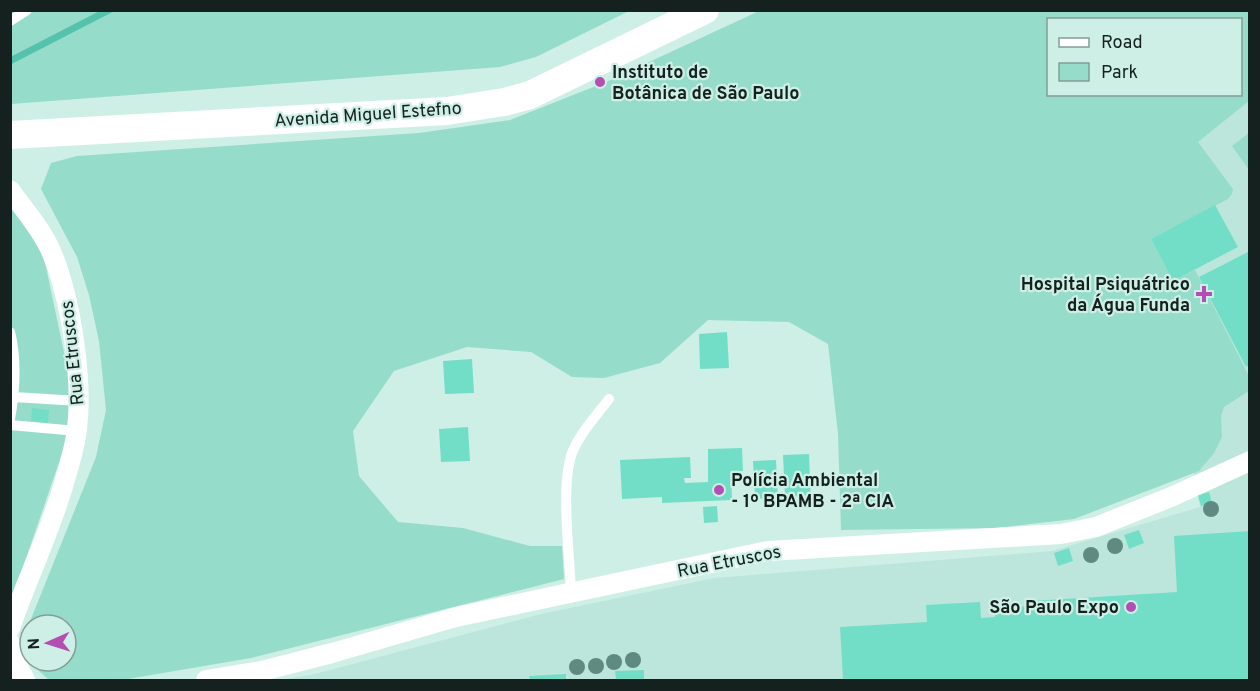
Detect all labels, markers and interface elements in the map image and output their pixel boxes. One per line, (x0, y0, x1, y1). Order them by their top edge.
legend (1047, 18, 1242, 96)
text: Road (1101, 32, 1143, 55)
place label: Instituto de Botânica de São Paulo (612, 62, 799, 106)
text: Park (1101, 62, 1138, 85)
marker: Instituto de Botânica de São Paulo (593, 75, 607, 89)
street label: Avenida Miguel Estefno (274, 97, 463, 134)
place label: Hospital Psiquátrico da Água Funda (1021, 274, 1190, 318)
marker: Hospital Psiquátrico da Água Funda (1195, 285, 1213, 303)
street label: Rua Etruscos (57, 299, 90, 406)
place label: Polícia Ambiental - 1º BPAMB - 2ª CIA (731, 470, 894, 514)
marker: Polícia Ambiental - 1º BPAMB - 2ª CIA (712, 483, 726, 497)
street label: Rua Etruscos (676, 541, 783, 584)
place label: São Paulo Expo (989, 597, 1119, 620)
marker: São Paulo Expo (1124, 600, 1138, 614)
north arrow (18, 613, 78, 673)
text: N (25, 637, 45, 650)

